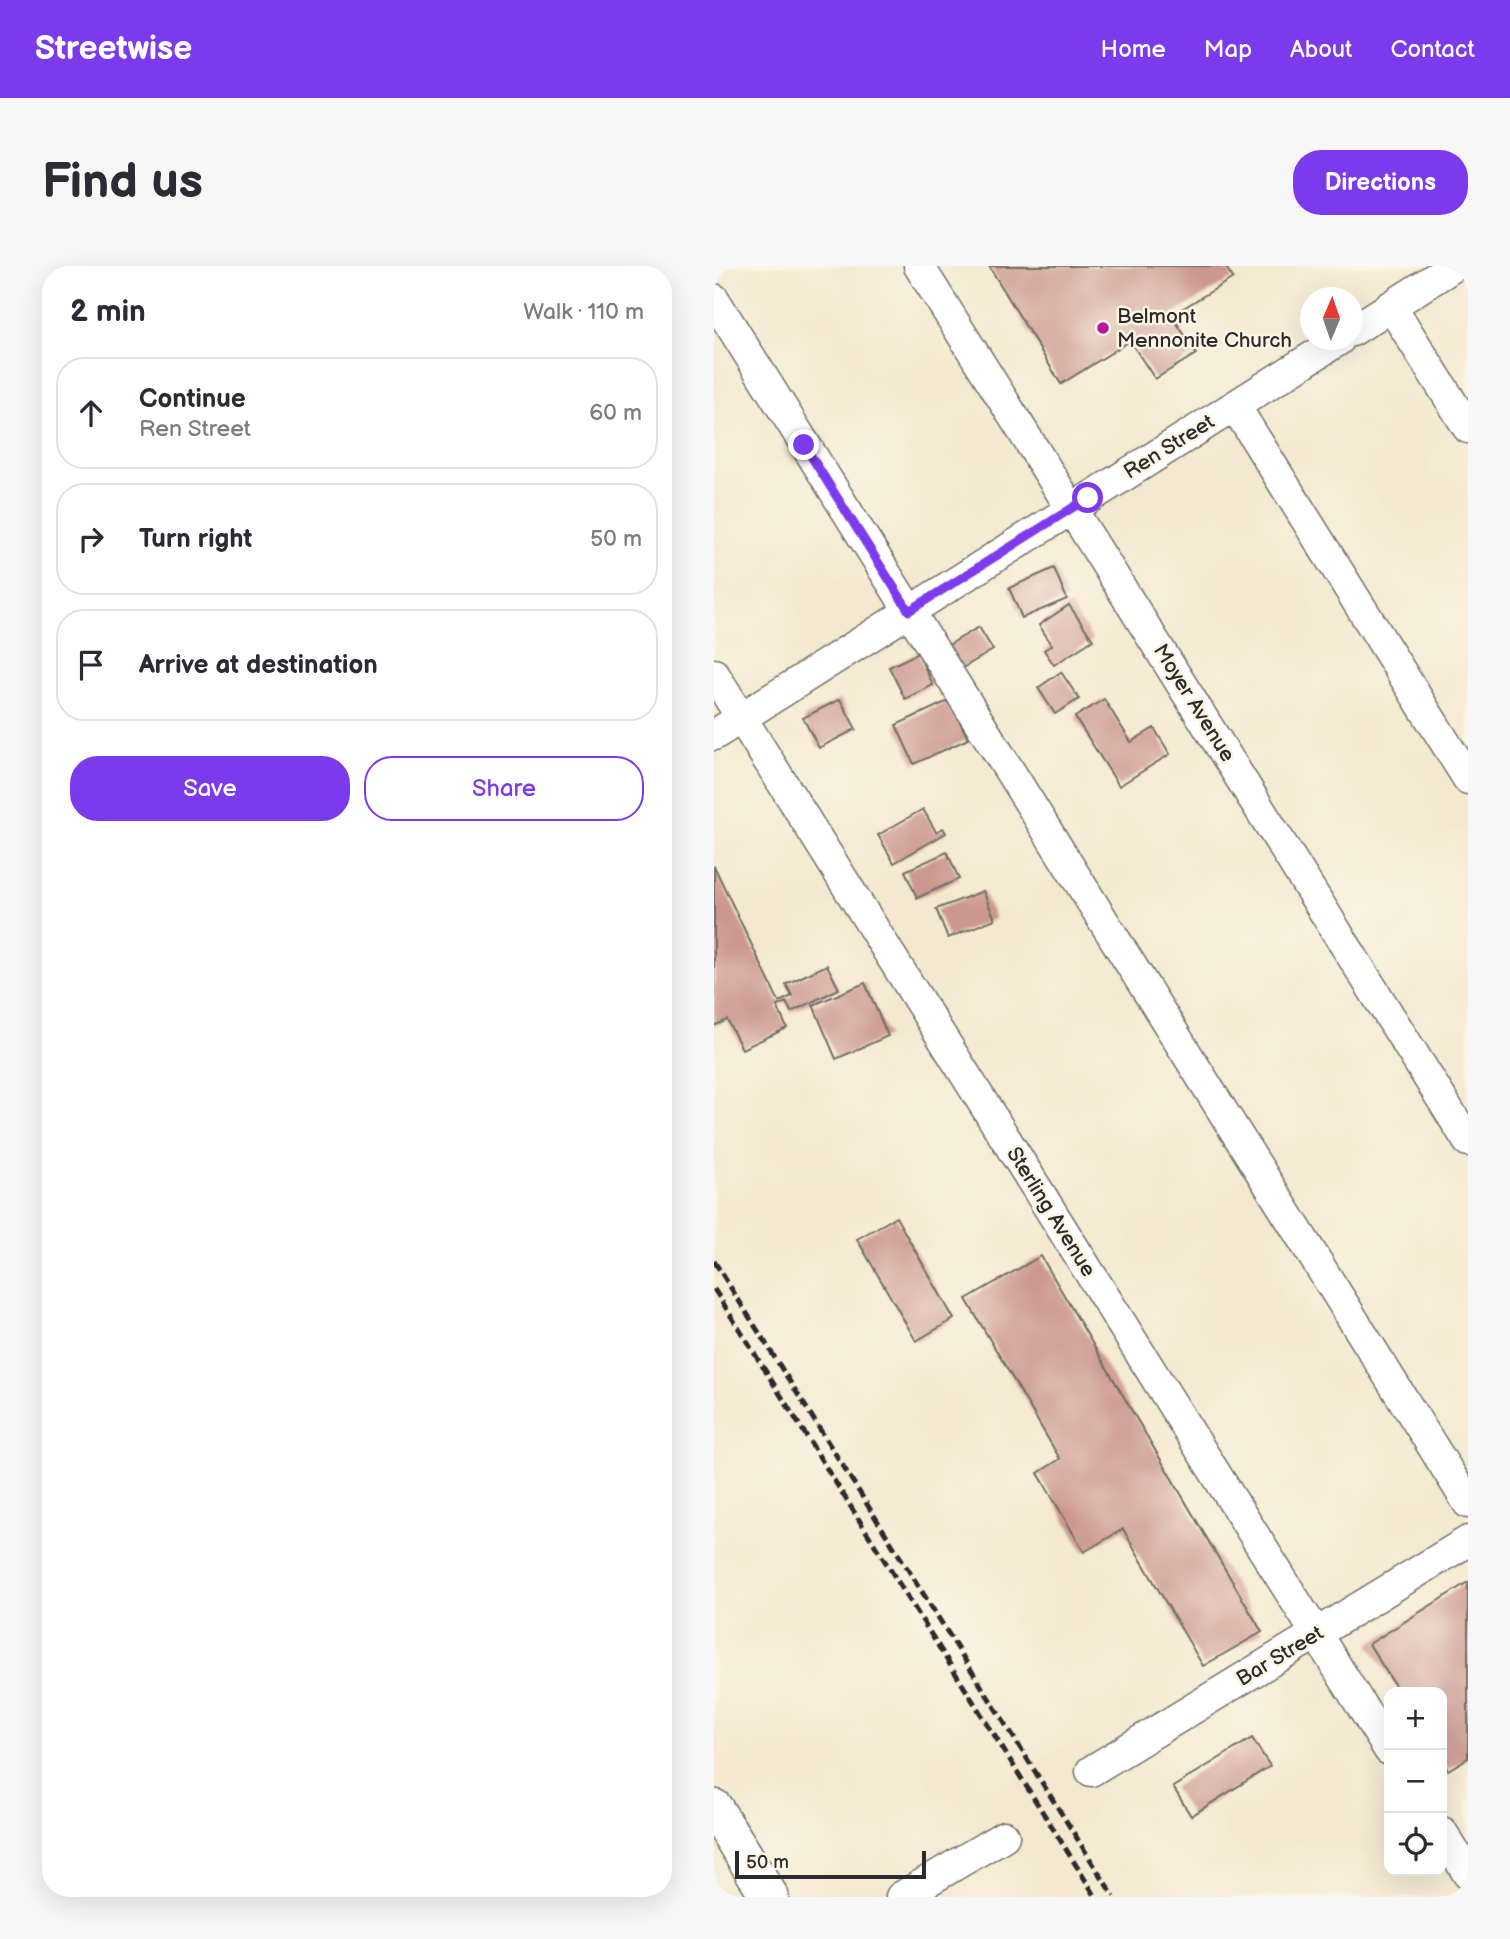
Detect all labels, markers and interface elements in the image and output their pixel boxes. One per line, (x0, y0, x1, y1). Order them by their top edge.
text: Streetwise (35, 29, 192, 69)
text: Home (1101, 35, 1166, 64)
text: Map (1204, 35, 1252, 64)
text: About (1290, 35, 1352, 64)
text: Contact (1390, 35, 1475, 64)
button: Directions (1293, 150, 1468, 215)
text: Find us (42, 153, 203, 212)
north arrow (1300, 287, 1363, 350)
text: 2 min (70, 294, 146, 330)
text: Walk · 110 m (523, 298, 644, 326)
place label: Belmont Mennonite Church (1117, 304, 1292, 353)
marker: Belmont Mennonite Church (1095, 320, 1111, 336)
text: Continue (139, 384, 246, 415)
icon: ahead (72, 394, 110, 432)
text: 60 m (589, 399, 642, 427)
street label: Ren Street (1119, 409, 1219, 485)
text: Ren Street (139, 415, 251, 443)
route end (788, 429, 819, 460)
route start (1072, 482, 1103, 513)
icon: right (72, 520, 110, 558)
text: Turn right (139, 524, 252, 555)
text: 50 m (590, 525, 642, 553)
street label: Moyer Avenue (1148, 639, 1240, 767)
icon: arrive (72, 646, 110, 684)
text: Arrive at destination (139, 650, 378, 681)
button: Save (70, 756, 350, 821)
button: Share (364, 756, 644, 821)
street label: Sterling Avenue (1001, 1143, 1101, 1281)
street label: Bar Street (1232, 1620, 1328, 1692)
map controls (1384, 1687, 1447, 1876)
button: + (1384, 1687, 1447, 1750)
button: − (1384, 1750, 1447, 1813)
button: locate (1384, 1813, 1447, 1876)
scale bar (735, 1848, 926, 1880)
text: 50 m (746, 1851, 789, 1874)

